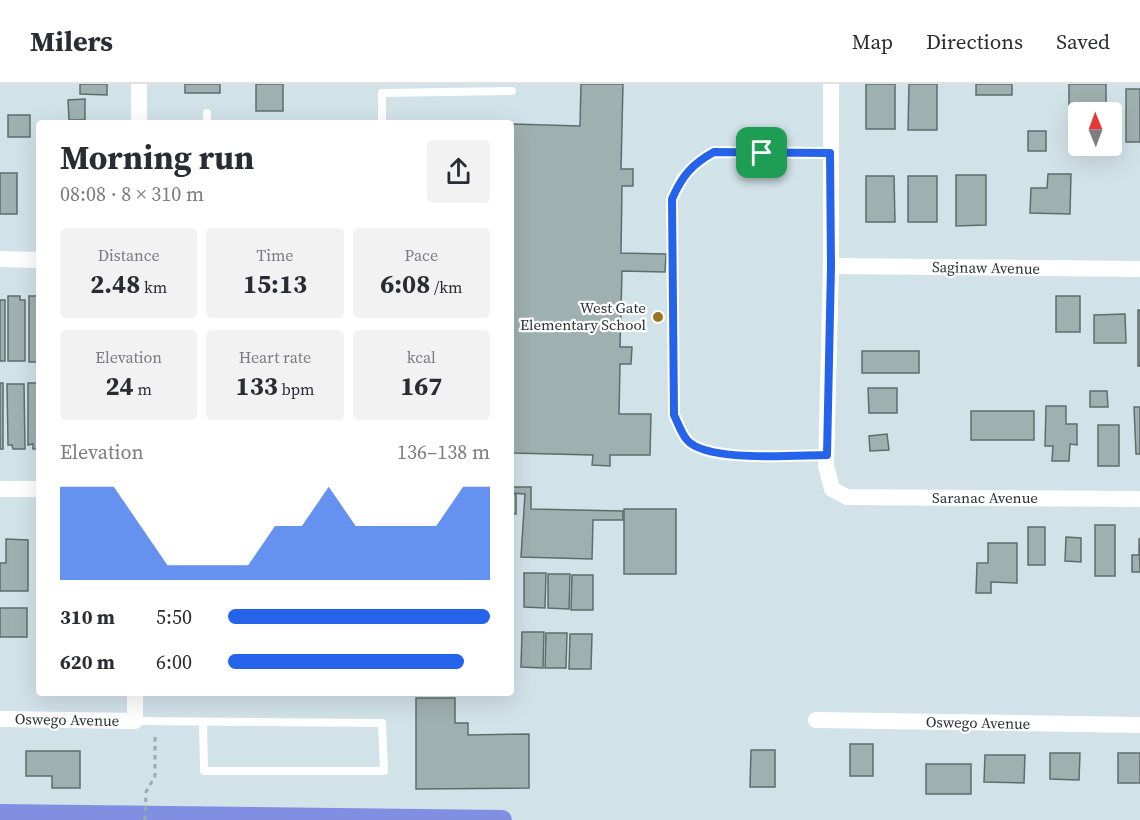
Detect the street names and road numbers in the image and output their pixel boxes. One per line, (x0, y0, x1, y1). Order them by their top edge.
street label: Saginaw Avenue (932, 256, 1041, 279)
street label: Saranac Avenue (932, 487, 1038, 508)
street label: Oswego Avenue (15, 708, 120, 731)
street label: Oswego Avenue (926, 711, 1031, 734)

